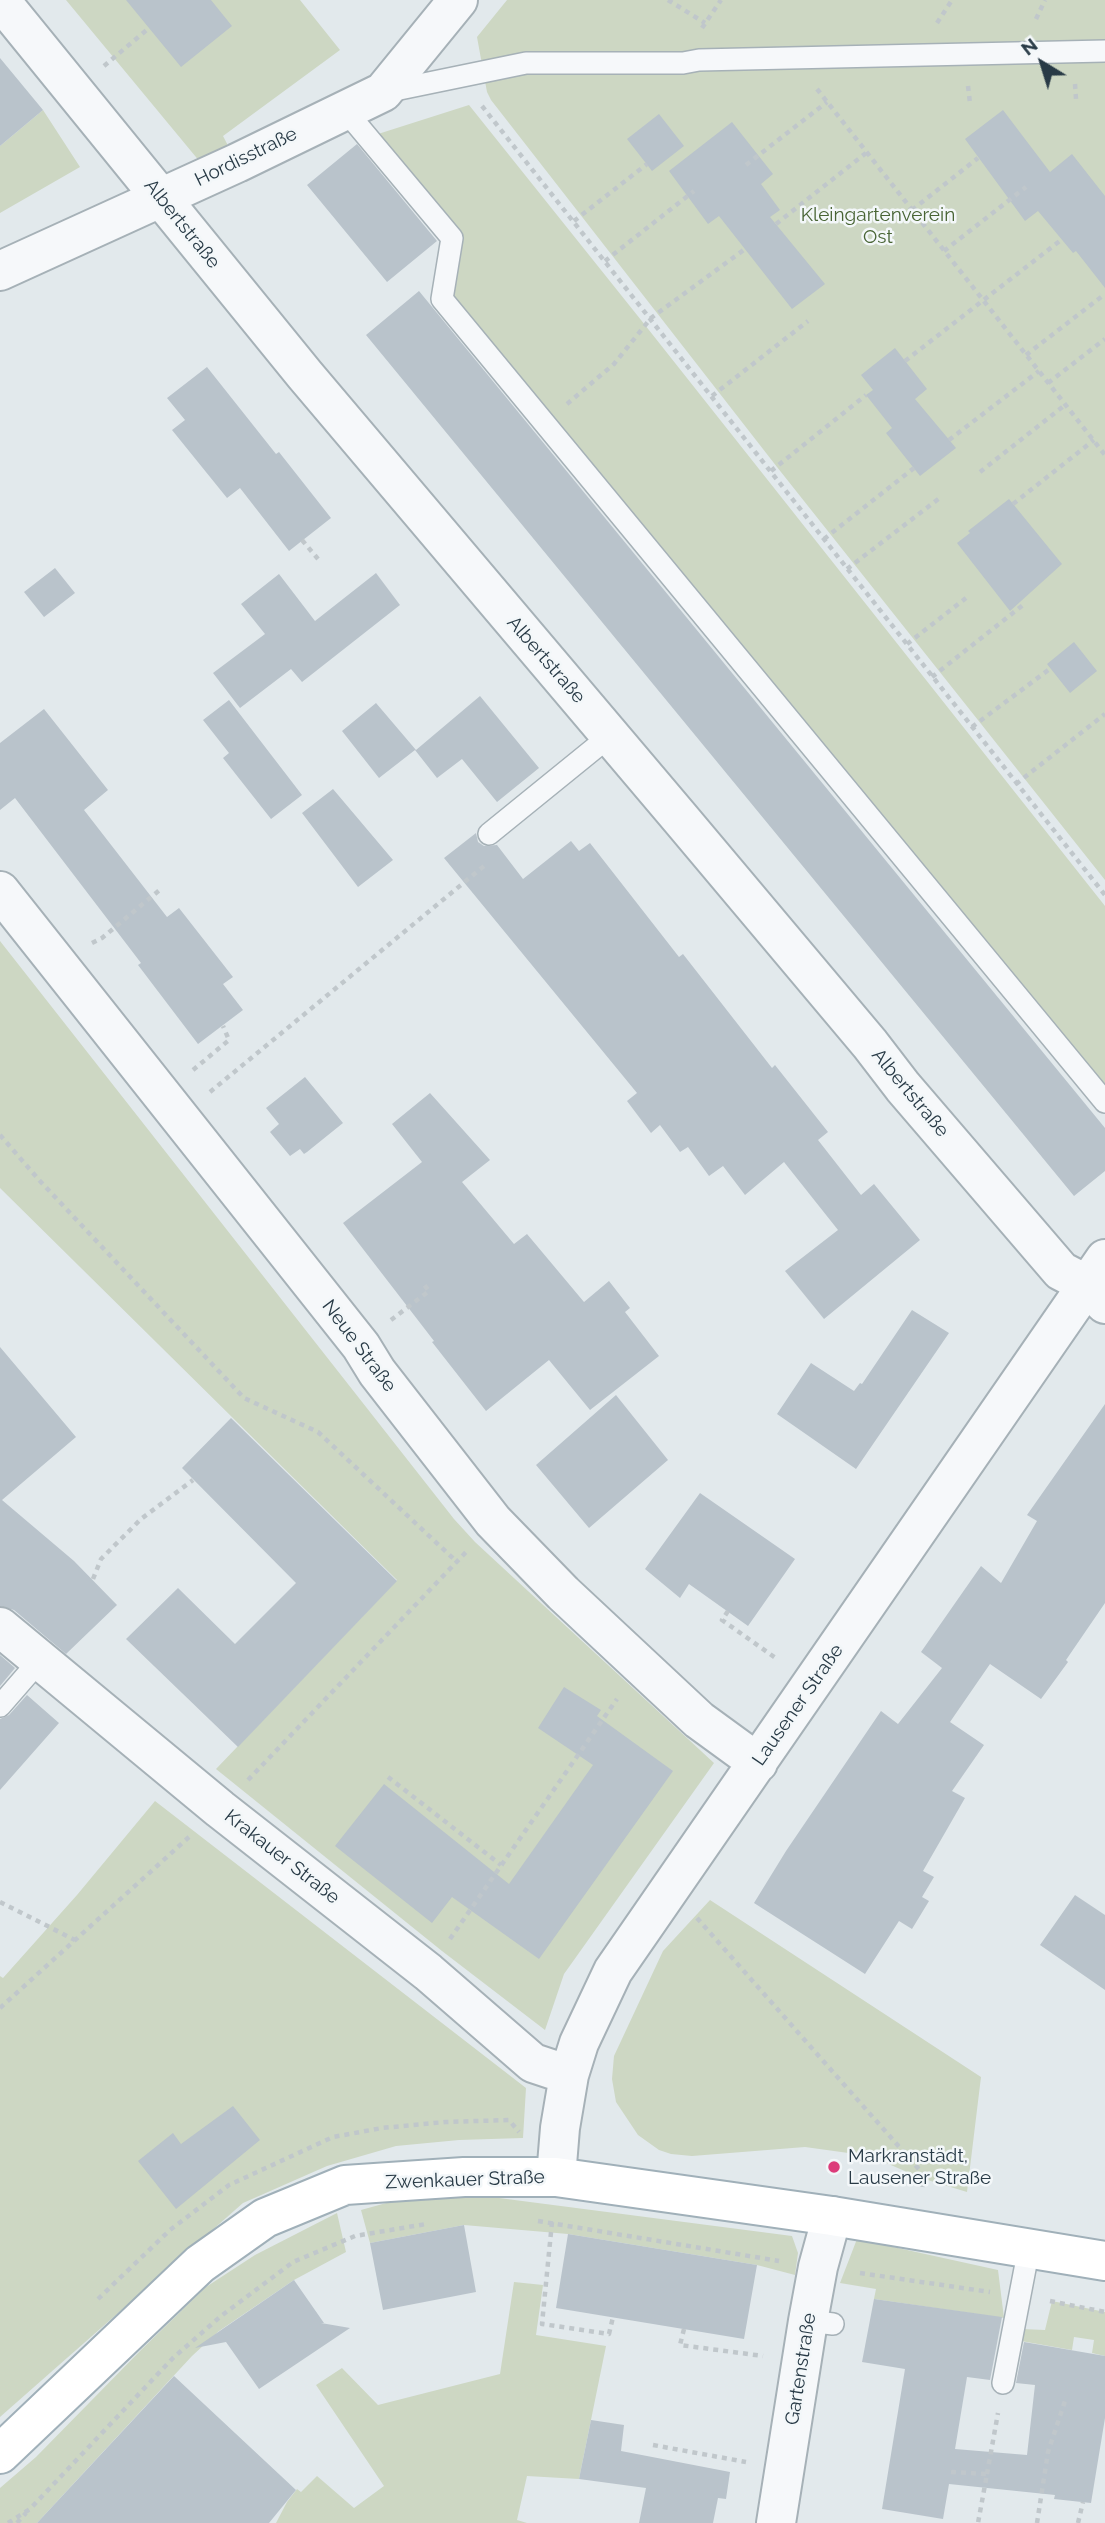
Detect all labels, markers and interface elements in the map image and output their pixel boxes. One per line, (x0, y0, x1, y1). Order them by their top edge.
north arrow (1007, 28, 1077, 98)
text: N (1017, 33, 1042, 60)
street label: Hordisstraße (191, 122, 301, 192)
street label: Albertstraße (139, 175, 225, 273)
park label: Kleingartenverein Ost (801, 204, 955, 248)
street label: Albertstraße (502, 612, 590, 708)
street label: Albertstraße (867, 1044, 953, 1142)
street label: Neue Straße (317, 1296, 401, 1396)
street label: Lausener Straße (748, 1640, 848, 1770)
street label: Krakauer Straße (220, 1805, 344, 1909)
place label: Markranstädt, Lausener Straße (848, 2145, 991, 2189)
marker: Markranstädt, Lausener Straße (826, 2159, 842, 2175)
street label: Zwenkauer Straße (385, 2166, 545, 2194)
street label: Gartenstraße (781, 2311, 821, 2427)

